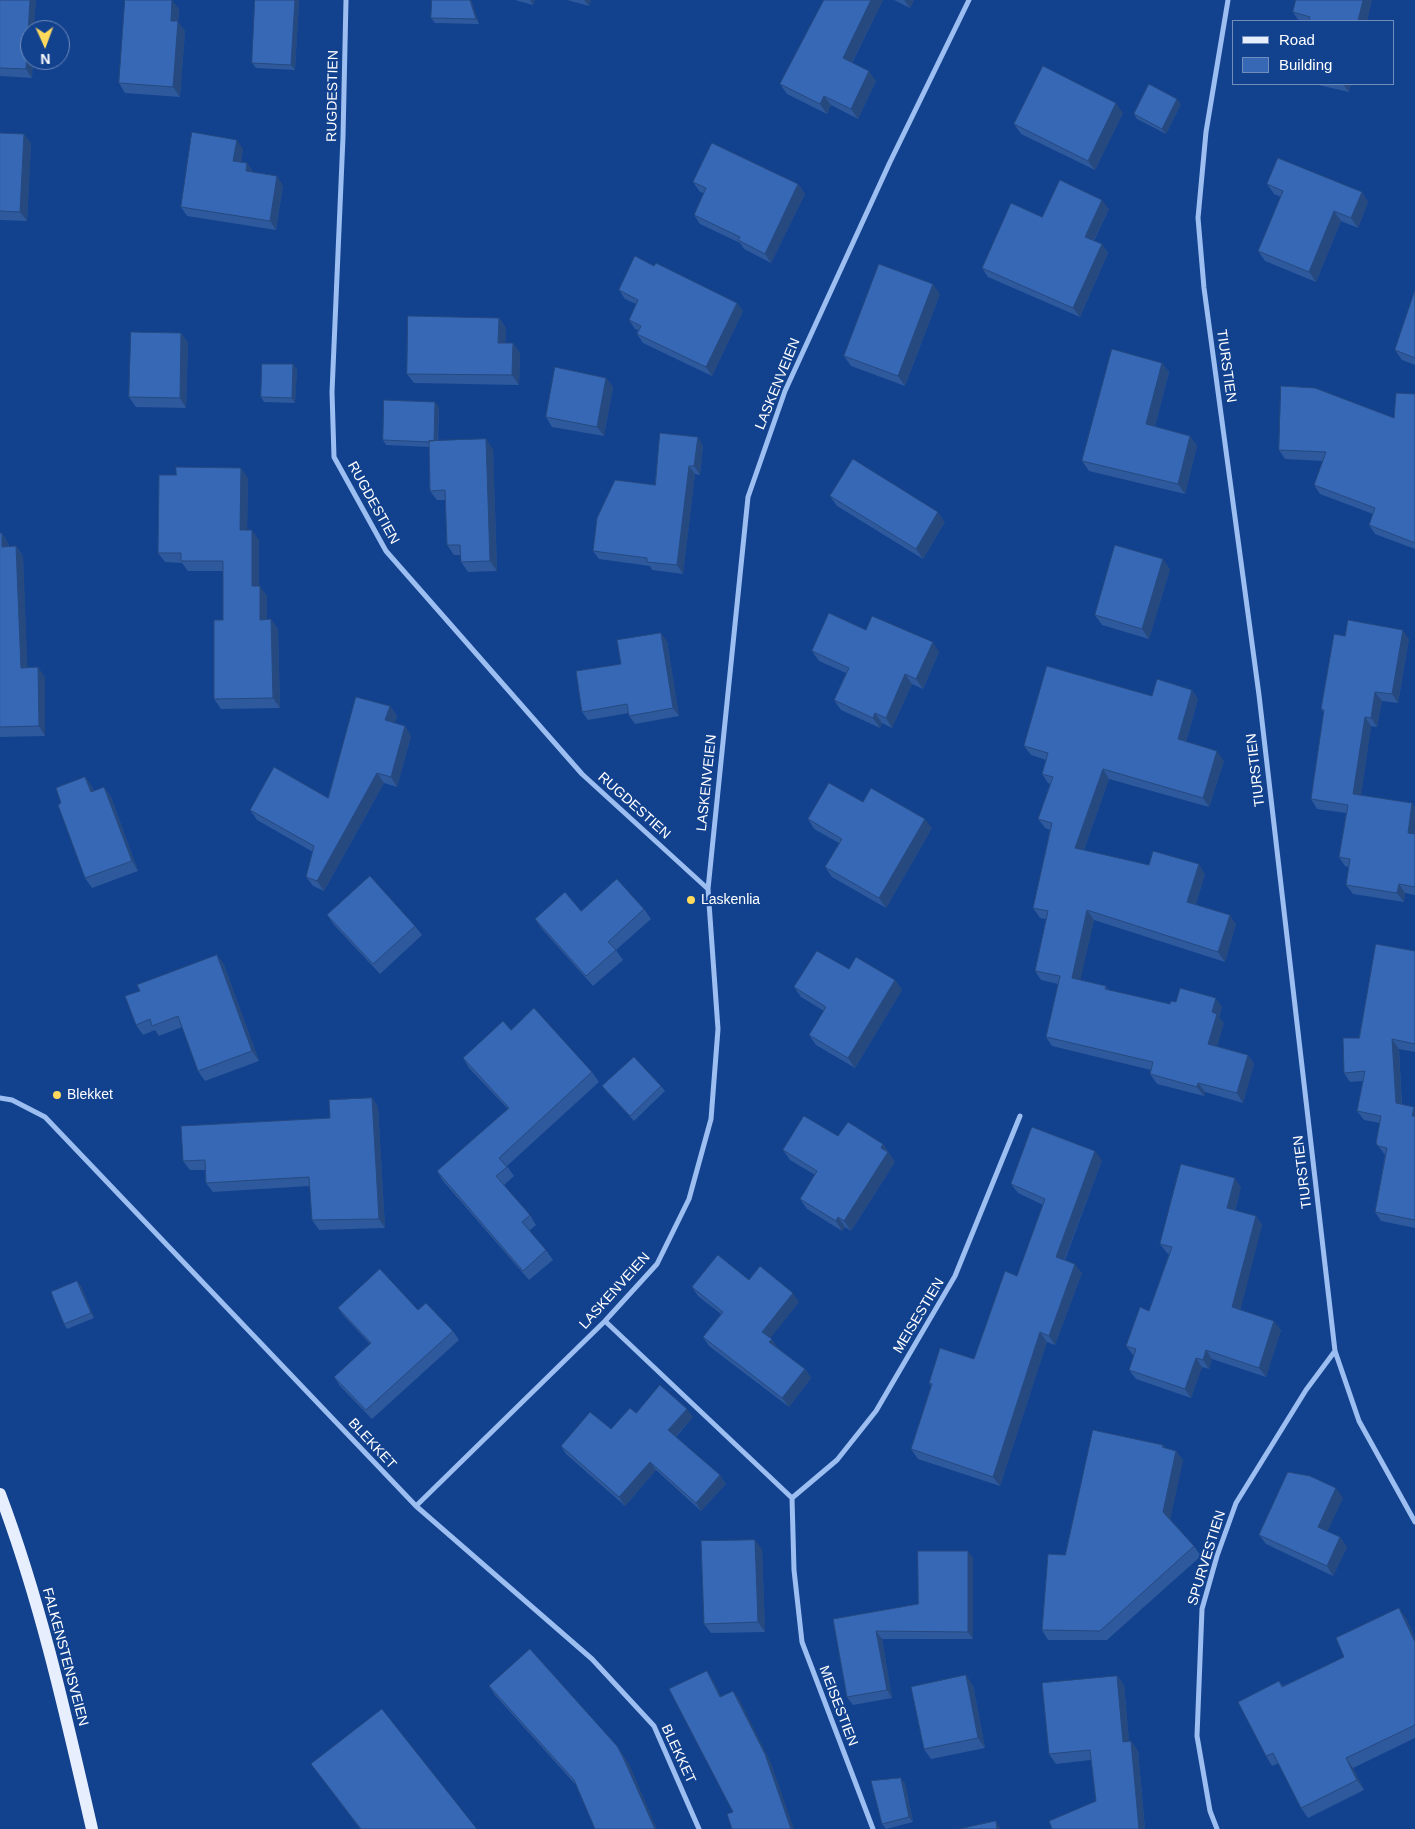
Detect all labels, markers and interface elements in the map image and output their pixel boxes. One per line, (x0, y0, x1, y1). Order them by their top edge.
north arrow (20, 20, 70, 70)
legend (1232, 20, 1395, 85)
text: Road (1279, 31, 1315, 48)
street label: RUGDESTIEN (324, 50, 342, 142)
text: N (40, 51, 51, 67)
text: Building (1279, 56, 1332, 73)
street label: TIURSTIEN (1213, 328, 1239, 404)
street label: LASKENVEIEN (752, 336, 804, 432)
street label: RUGDESTIEN (343, 459, 403, 547)
street label: TIURSTIEN (1243, 732, 1269, 808)
street label: LASKENVEIEN (694, 734, 720, 832)
street label: RUGDESTIEN (594, 769, 674, 843)
place label: Laskenlia (701, 892, 760, 908)
marker: Laskenlia (685, 894, 697, 906)
place label: Blekket (67, 1087, 113, 1103)
marker: Blekket (51, 1089, 63, 1101)
street label: TIURSTIEN (1290, 1134, 1316, 1210)
street label: LASKENVEIEN (576, 1249, 654, 1333)
street label: MEISESTIEN (890, 1275, 948, 1357)
street label: BLEKKET (344, 1415, 400, 1473)
street label: SPURVESTIEN (1185, 1508, 1229, 1608)
street label: FALKENSTENSVEIEN (38, 1586, 92, 1728)
street label: MEISESTIEN (815, 1663, 861, 1749)
street label: BLEKKET (657, 1722, 699, 1786)

